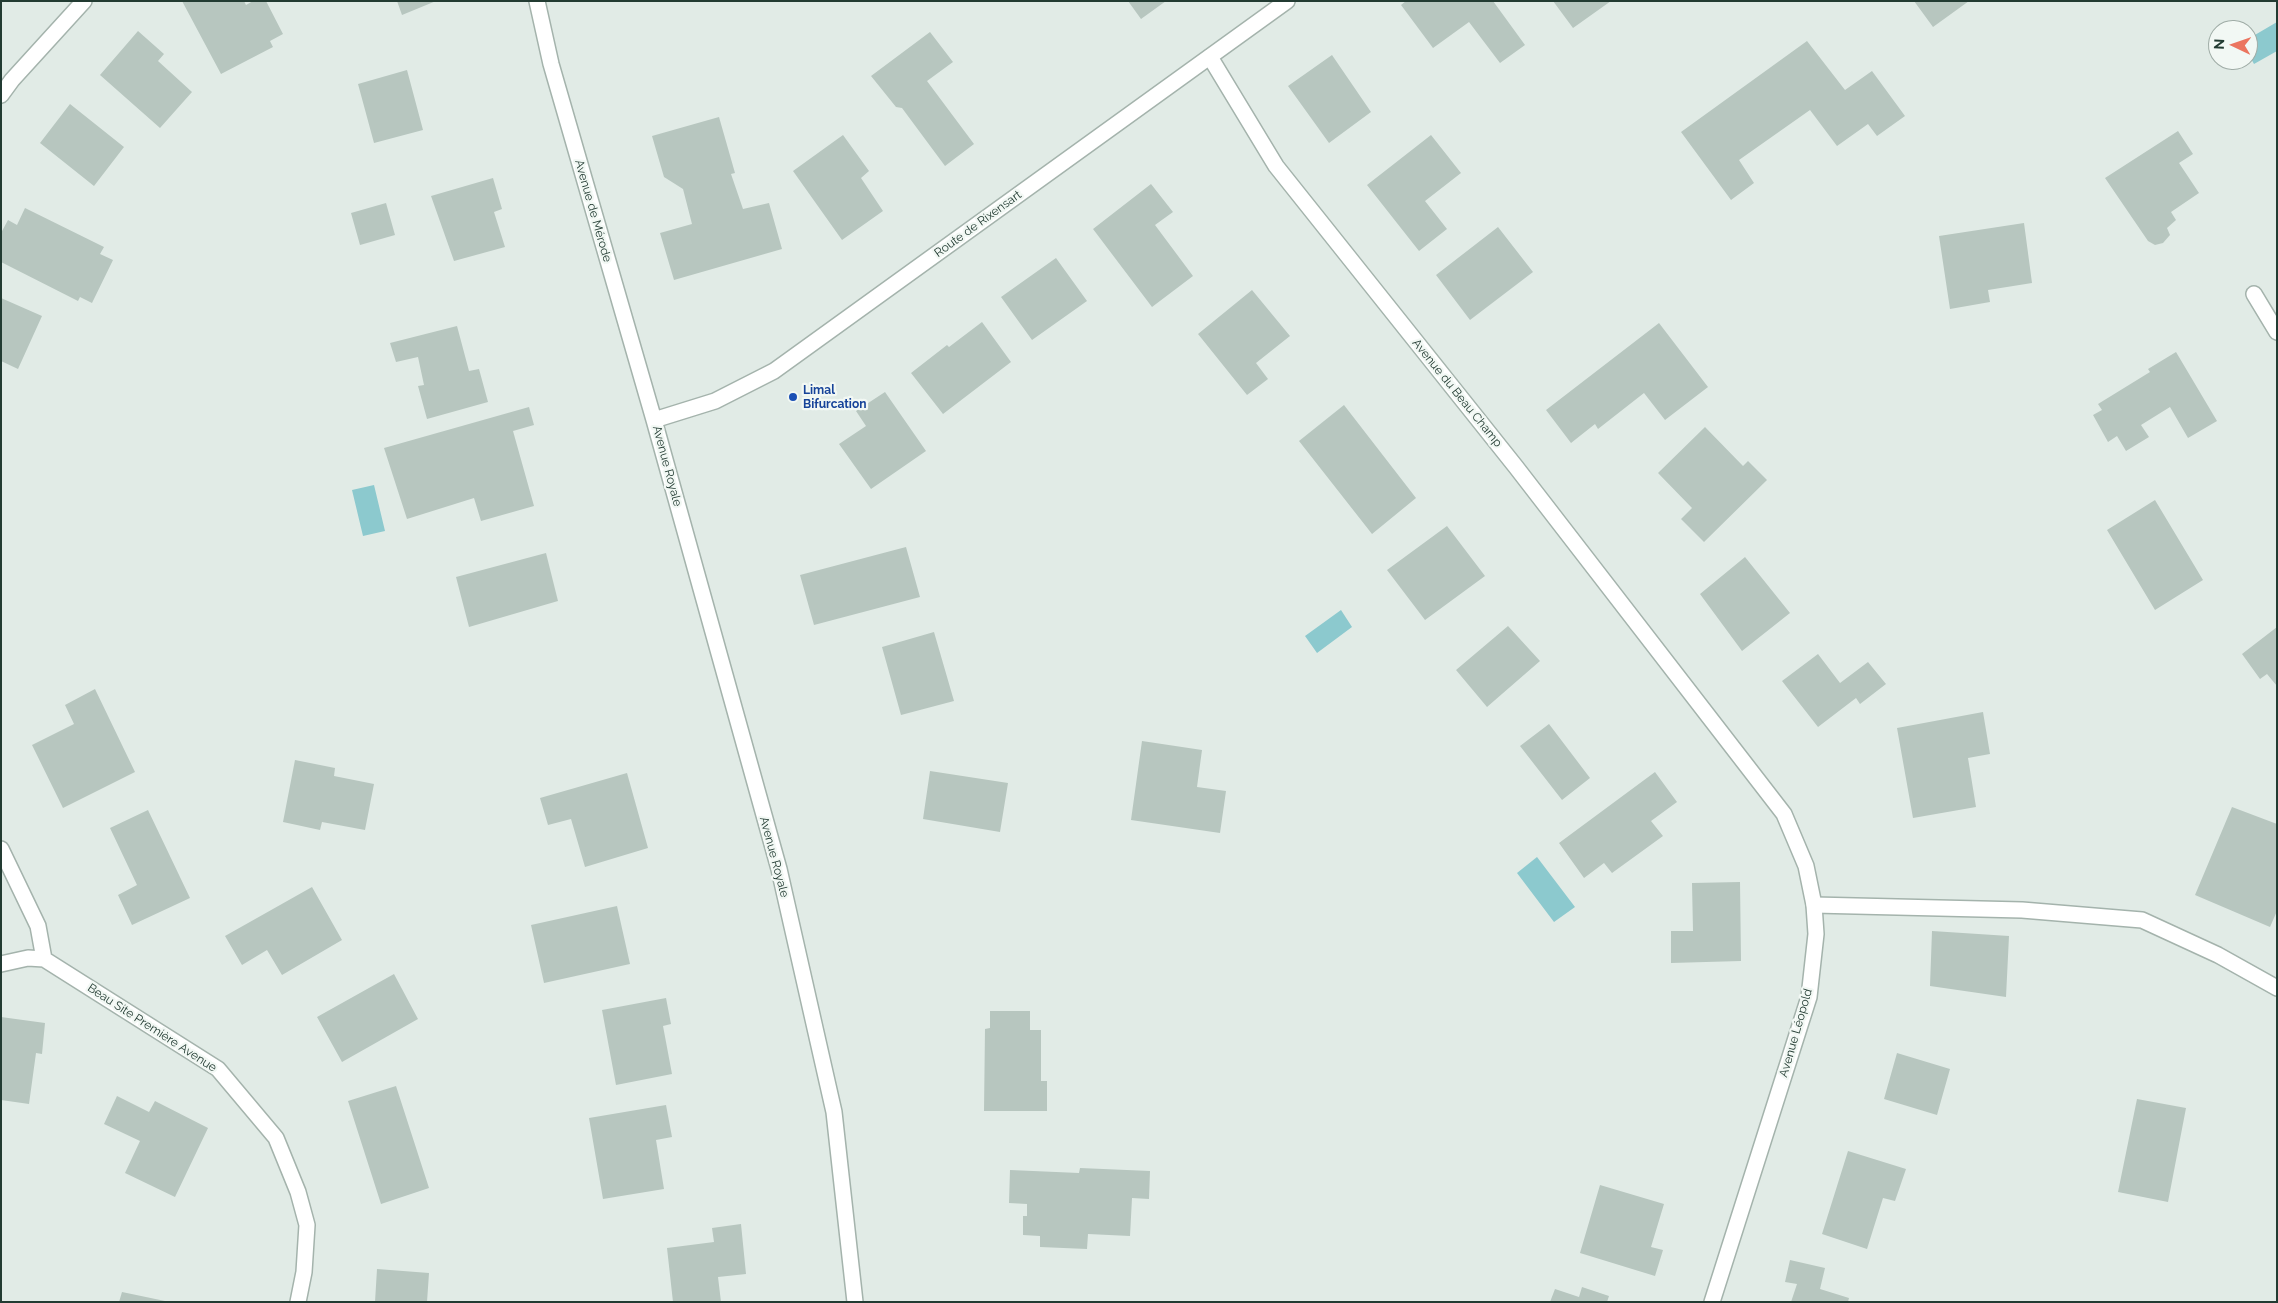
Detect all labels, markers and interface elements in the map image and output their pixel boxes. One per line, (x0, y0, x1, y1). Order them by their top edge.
north arrow (2208, 20, 2258, 70)
text: N (2211, 39, 2227, 50)
street label: Avenue de Mérode (571, 158, 615, 264)
street label: Route de Rixensart (932, 188, 1024, 260)
street label: Avenue du Beau Champ (1409, 336, 1505, 450)
place label: Limal Bifurcation (803, 383, 866, 411)
marker: Limal Bifurcation (787, 391, 799, 403)
street label: Avenue Royale (649, 424, 685, 508)
street label: Avenue Royale (756, 815, 792, 899)
street label: Beau Site Première Avenue (85, 981, 219, 1075)
street label: Avenue Léopold (1776, 987, 1816, 1079)

